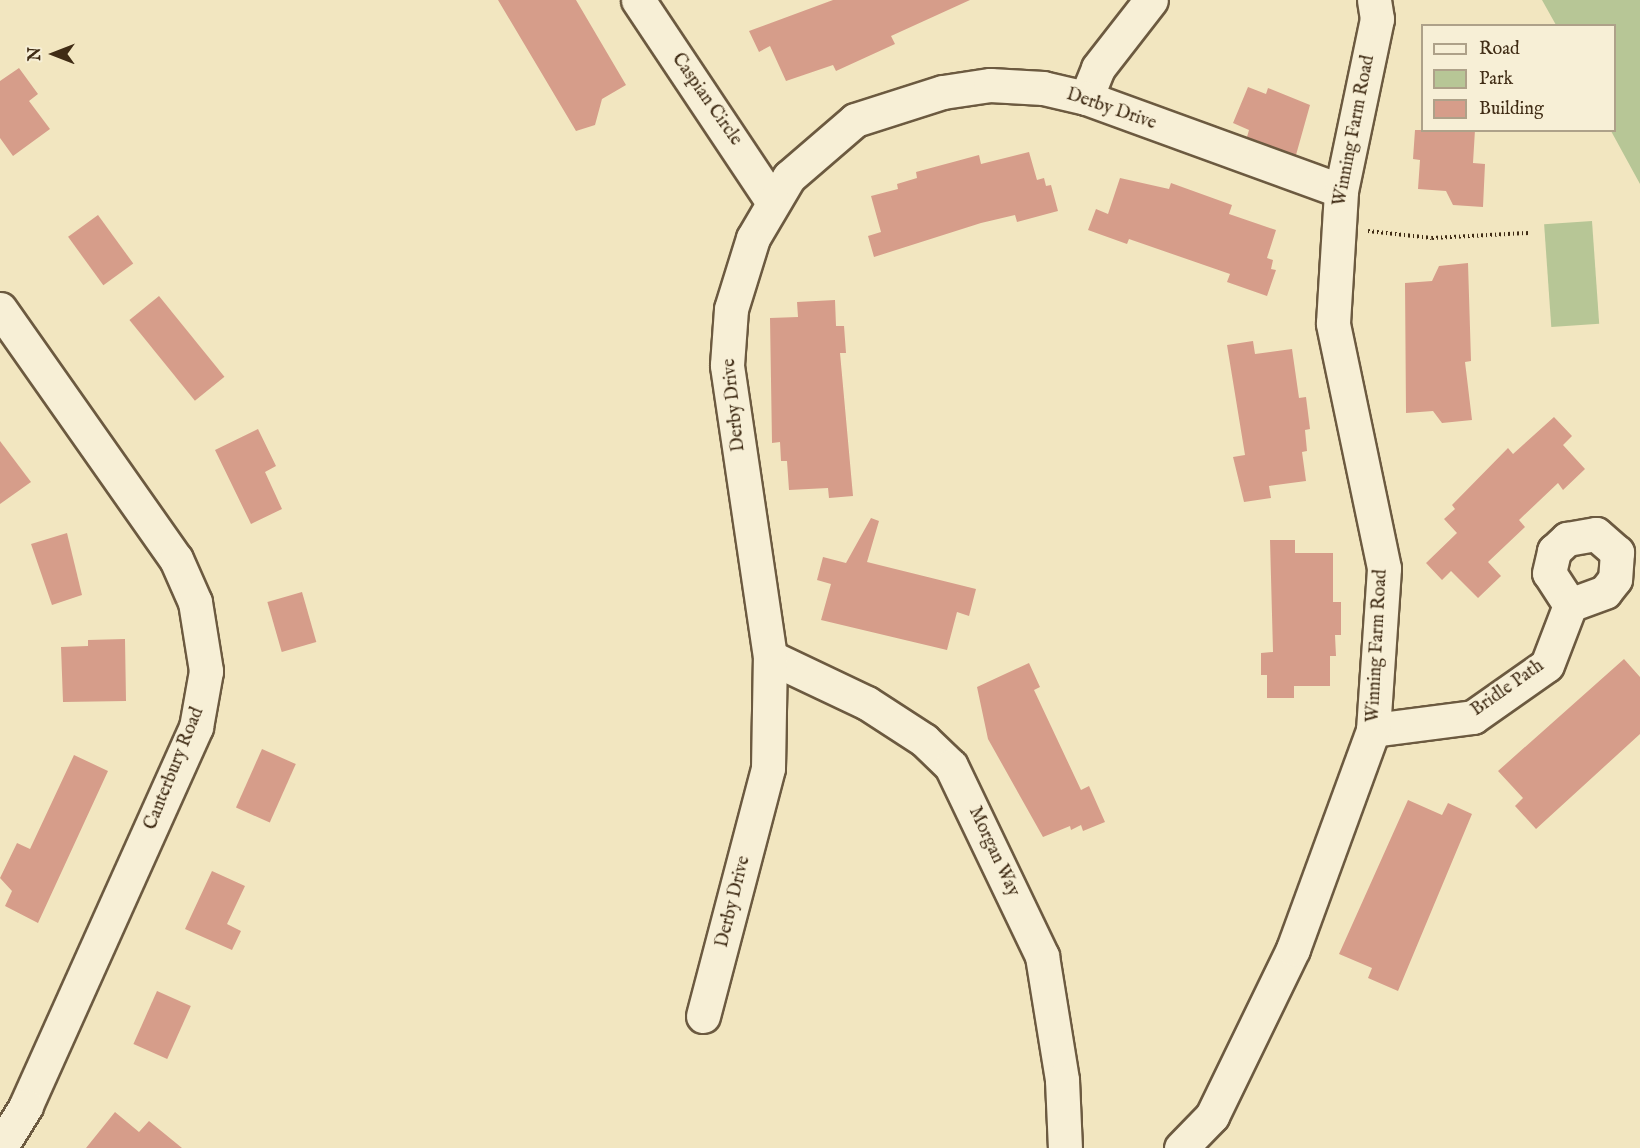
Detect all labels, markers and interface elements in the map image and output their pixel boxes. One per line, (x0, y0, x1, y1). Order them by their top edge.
north arrow (24, 24, 84, 84)
legend (1421, 24, 1616, 132)
text: Road (1479, 38, 1520, 61)
text: N (26, 47, 46, 61)
street label: Caspian Circle (666, 50, 746, 150)
street label: Winning Farm Road (1330, 54, 1380, 208)
text: Park (1479, 68, 1513, 91)
street label: Derby Drive (1063, 85, 1159, 135)
text: Building (1479, 98, 1544, 121)
street label: Derby Drive (719, 357, 751, 453)
street label: Winning Farm Road (1363, 569, 1393, 723)
street label: Bridle Path (1468, 656, 1548, 722)
street label: Canterbury Road (141, 705, 209, 833)
street label: Morgan Way (963, 804, 1023, 900)
street label: Derby Drive (712, 854, 756, 950)

